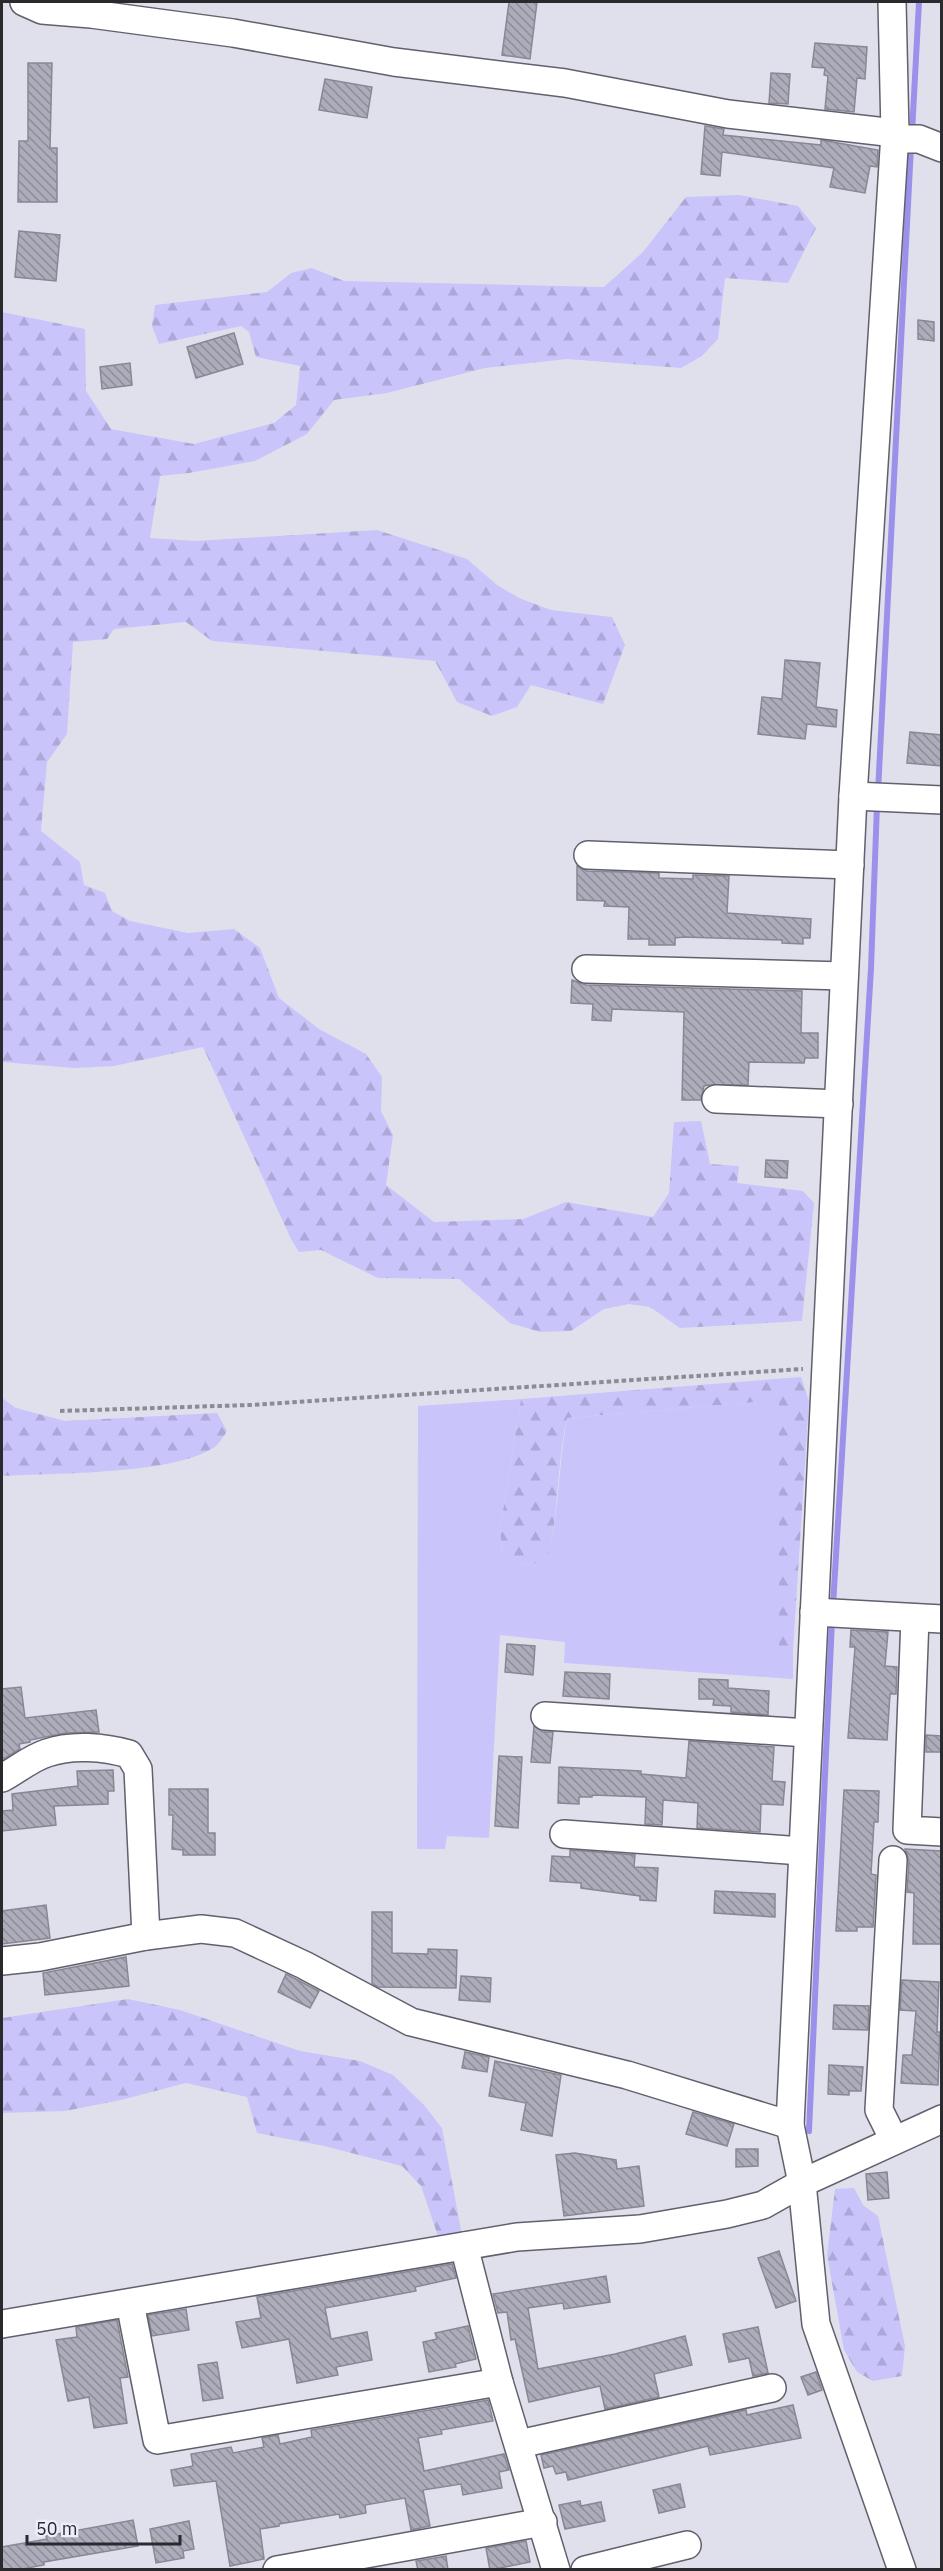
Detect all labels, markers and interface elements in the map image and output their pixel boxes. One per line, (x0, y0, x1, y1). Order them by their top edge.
scale bar (27, 2508, 180, 2546)
text: 50 m (36, 2517, 78, 2540)

